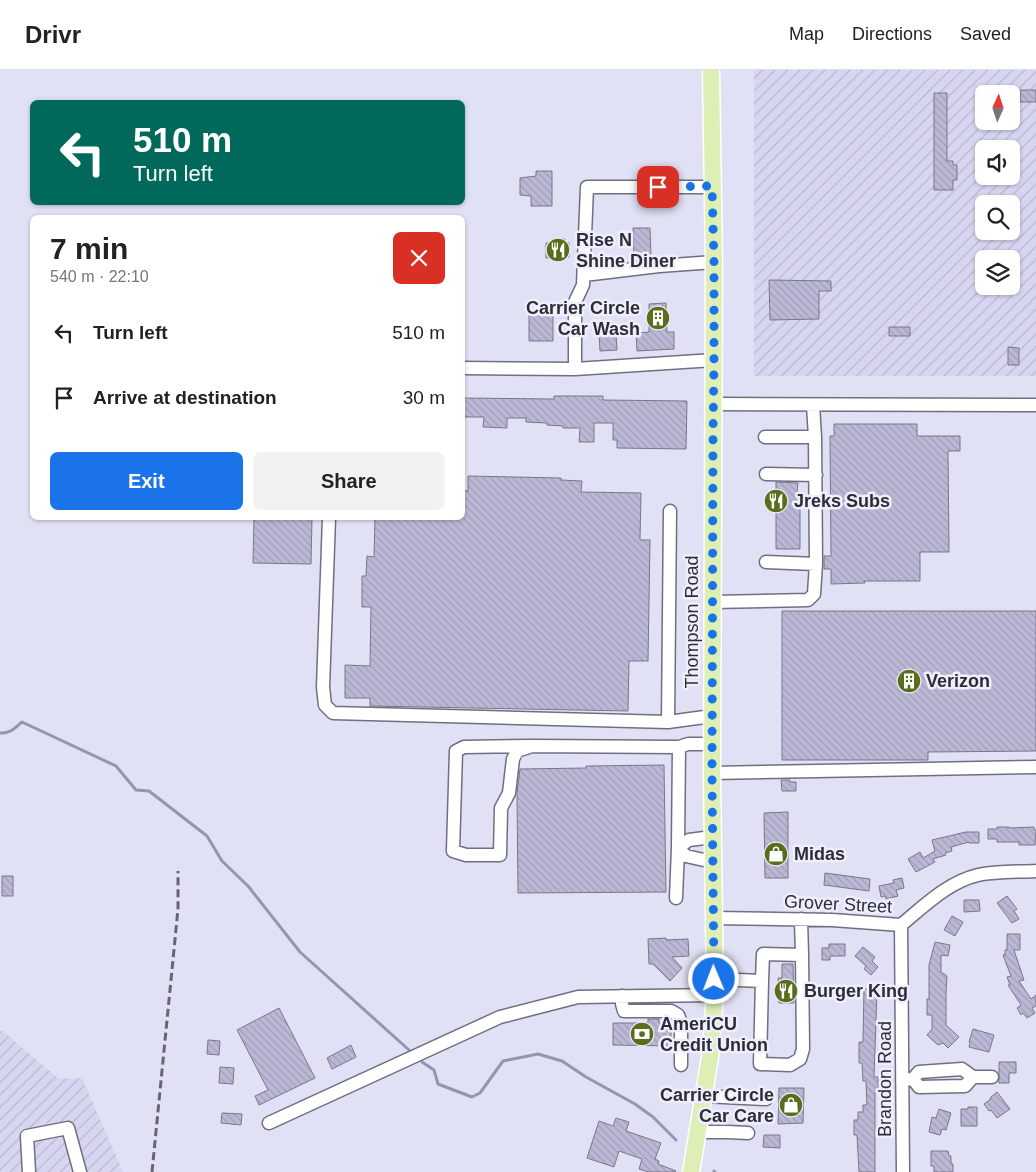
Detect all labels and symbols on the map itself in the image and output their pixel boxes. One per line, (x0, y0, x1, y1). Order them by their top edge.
north arrow (975, 85, 1020, 130)
pin (637, 166, 679, 208)
place label: Rise N Shine Diner (576, 230, 676, 271)
restaurant icon: Rise N Shine Diner (545, 237, 571, 263)
place label: Carrier Circle Car Wash (526, 298, 640, 339)
building icon: Carrier Circle Car Wash (645, 305, 671, 331)
restaurant icon: Jreks Subs (763, 488, 789, 514)
place label: Jreks Subs (794, 491, 890, 511)
street label: Thompson Road (682, 555, 702, 689)
building icon: Verizon (896, 668, 922, 694)
place label: Verizon (926, 671, 990, 691)
shop icon: Midas (763, 841, 789, 867)
place label: Midas (794, 844, 845, 864)
street label: Grover Street (784, 891, 892, 917)
position arrow (687, 952, 739, 1004)
restaurant icon: Burger King (773, 978, 799, 1004)
place label: Burger King (804, 981, 908, 1001)
place label: AmeriCU Credit Union (660, 1014, 768, 1055)
bank icon: AmeriCU Credit Union (629, 1021, 655, 1047)
street label: Brandon Road (875, 1021, 895, 1137)
place label: Carrier Circle Car Care (660, 1085, 774, 1126)
shop icon: Carrier Circle Car Care (778, 1092, 804, 1118)

